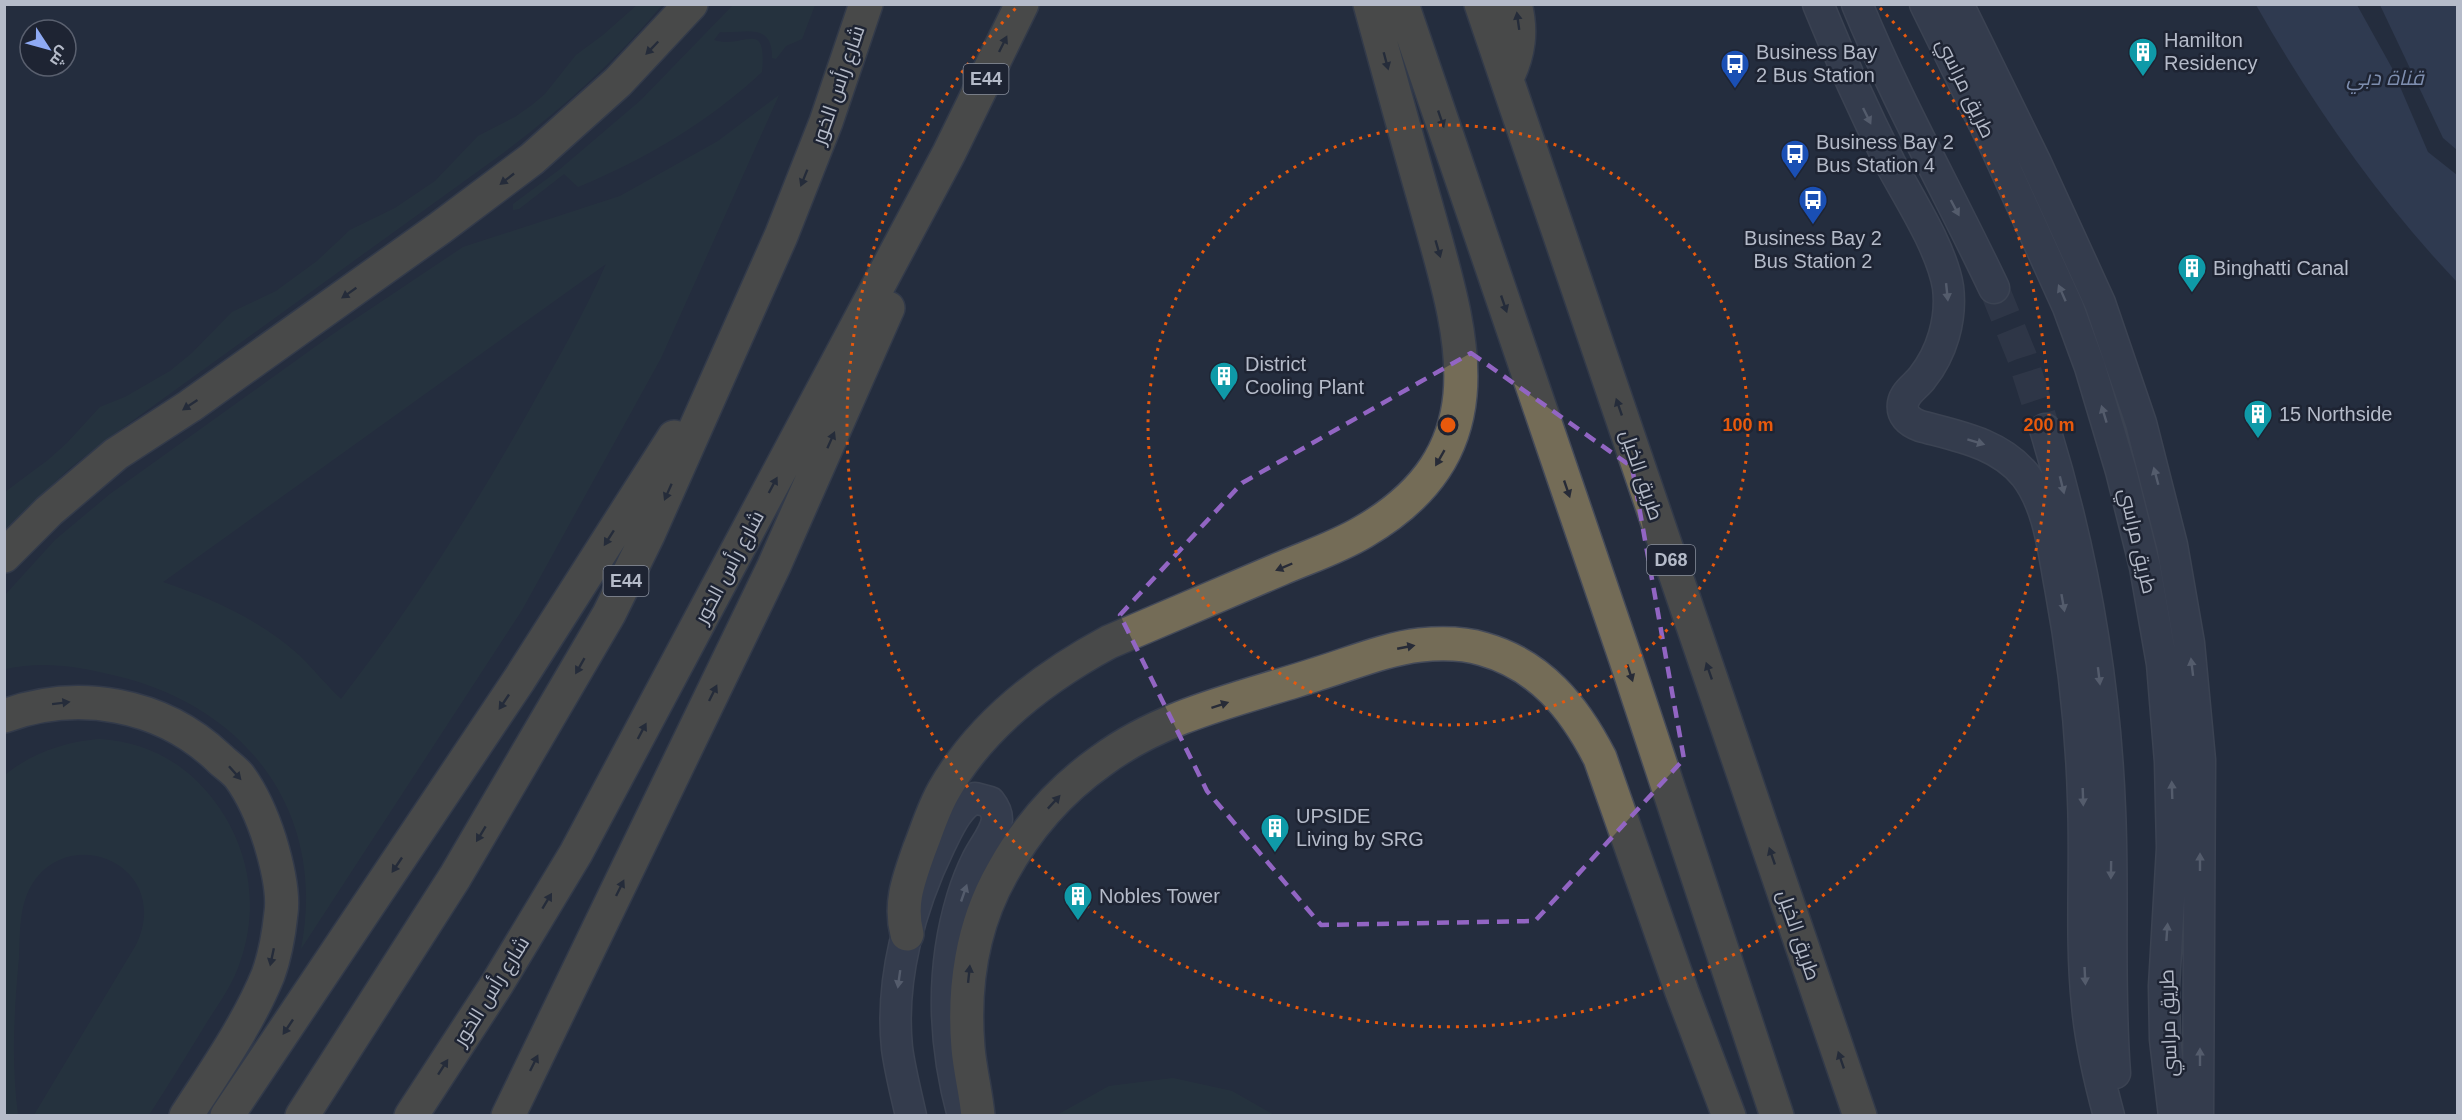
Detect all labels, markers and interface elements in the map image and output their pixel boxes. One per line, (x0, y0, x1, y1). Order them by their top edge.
one-way arrow (1513, 12, 1522, 31)
north arrow (18, 18, 78, 78)
street label: شارع رأس الخور (806, 22, 872, 149)
place label: Hamilton Residency (2164, 29, 2257, 74)
one-way arrow (998, 35, 1007, 52)
street label: طريق مراسي (1929, 35, 2000, 143)
building icon: Hamilton Residency (2127, 36, 2159, 78)
one-way arrow (645, 40, 659, 54)
place label: Business Bay 2 Bus Station (1756, 41, 1877, 86)
text: ش (46, 43, 73, 70)
bus stop icon: Business Bay 2 Bus Station (1719, 48, 1751, 90)
one-way arrow (1381, 52, 1391, 70)
road number: E44 (964, 64, 1008, 94)
water label: قناة دبي (2346, 66, 2425, 95)
one-way arrow (1862, 107, 1871, 124)
one-way arrow (1437, 111, 1447, 129)
place label: Business Bay 2 Bus Station 4 (1816, 131, 1954, 176)
bus stop icon: Business Bay 2 Bus Station 4 (1779, 138, 1811, 180)
one-way arrow (799, 169, 808, 187)
one-way arrow (500, 172, 515, 184)
bus stop icon: Business Bay 2 Bus Station 2 (1797, 184, 1829, 226)
one-way arrow (1950, 200, 1960, 217)
place label: Business Bay 2 Bus Station 2 (1744, 227, 1882, 272)
one-way arrow (1434, 240, 1443, 258)
building icon: Binghatti Canal (2176, 252, 2208, 294)
place label: Binghatti Canal (2213, 257, 2349, 279)
one-way arrow (1942, 283, 1952, 302)
one-way arrow (2057, 284, 2066, 302)
one-way arrow (342, 287, 358, 299)
one-way arrow (1500, 295, 1510, 313)
place label: District Cooling Plant (1245, 353, 1364, 398)
building icon: District Cooling Plant (1208, 360, 1240, 402)
one-way arrow (1614, 398, 1623, 416)
building icon: 15 Northside (2242, 398, 2274, 440)
one-way arrow (182, 399, 198, 410)
place label: 15 Northside (2279, 403, 2392, 425)
one-way arrow (2099, 405, 2108, 423)
centre of rings (1438, 415, 1458, 435)
text: 100 m (1722, 415, 1774, 435)
text: 200 m (2023, 415, 2075, 435)
street label: طريق الخيل (1614, 427, 1668, 524)
one-way arrow (826, 431, 836, 449)
one-way arrow (1967, 438, 1985, 447)
one-way arrow (1435, 450, 1445, 467)
one-way arrow (2150, 467, 2160, 485)
one-way arrow (2057, 475, 2067, 494)
one-way arrow (768, 476, 778, 493)
one-way arrow (1563, 480, 1573, 498)
one-way arrow (663, 483, 672, 500)
street label: طريق مراسي (2111, 486, 2161, 597)
street label: شارع رأس الخور (689, 506, 771, 629)
one-way arrow (604, 530, 615, 546)
road number: D68 (1647, 545, 1695, 575)
one-way arrow (1274, 562, 1292, 572)
road number: E44 (604, 566, 648, 596)
one-way arrow (2059, 594, 2068, 613)
one-way arrow (1397, 642, 1416, 651)
one-way arrow (575, 657, 585, 674)
one-way arrow (2187, 658, 2197, 677)
one-way arrow (1703, 662, 1713, 680)
one-way arrow (1626, 664, 1636, 682)
one-way arrow (2095, 666, 2104, 685)
one-way arrow (709, 685, 718, 702)
one-way arrow (498, 694, 510, 710)
one-way arrow (52, 698, 71, 707)
one-way arrow (1211, 700, 1229, 709)
one-way arrow (637, 722, 647, 739)
one-way arrow (228, 766, 242, 781)
one-way arrow (2167, 781, 2176, 800)
one-way arrow (2078, 788, 2088, 807)
one-way arrow (1047, 795, 1061, 810)
place label: UPSIDE Living by SRG (1296, 805, 1424, 850)
building icon: UPSIDE Living by SRG (1259, 812, 1291, 854)
one-way arrow (475, 826, 486, 842)
one-way arrow (1766, 847, 1776, 865)
one-way arrow (2195, 853, 2205, 872)
one-way arrow (391, 857, 402, 873)
one-way arrow (2106, 861, 2116, 880)
one-way arrow (614, 879, 624, 897)
building icon: Nobles Tower (1062, 880, 1094, 922)
one-way arrow (960, 884, 970, 902)
place label: Nobles Tower (1099, 885, 1220, 907)
street label: طريق الخيل (1771, 887, 1825, 984)
one-way arrow (542, 892, 552, 909)
one-way arrow (2162, 922, 2172, 941)
street label: شارع رأس الخور (447, 932, 536, 1052)
one-way arrow (267, 947, 276, 966)
one-way arrow (965, 964, 974, 983)
one-way arrow (2080, 967, 2090, 986)
one-way arrow (894, 969, 904, 988)
street label: طريق مراسي (2155, 969, 2185, 1077)
one-way arrow (282, 1018, 294, 1034)
one-way arrow (2195, 1048, 2205, 1067)
one-way arrow (1836, 1051, 1846, 1069)
one-way arrow (529, 1054, 539, 1071)
one-way arrow (438, 1058, 449, 1075)

